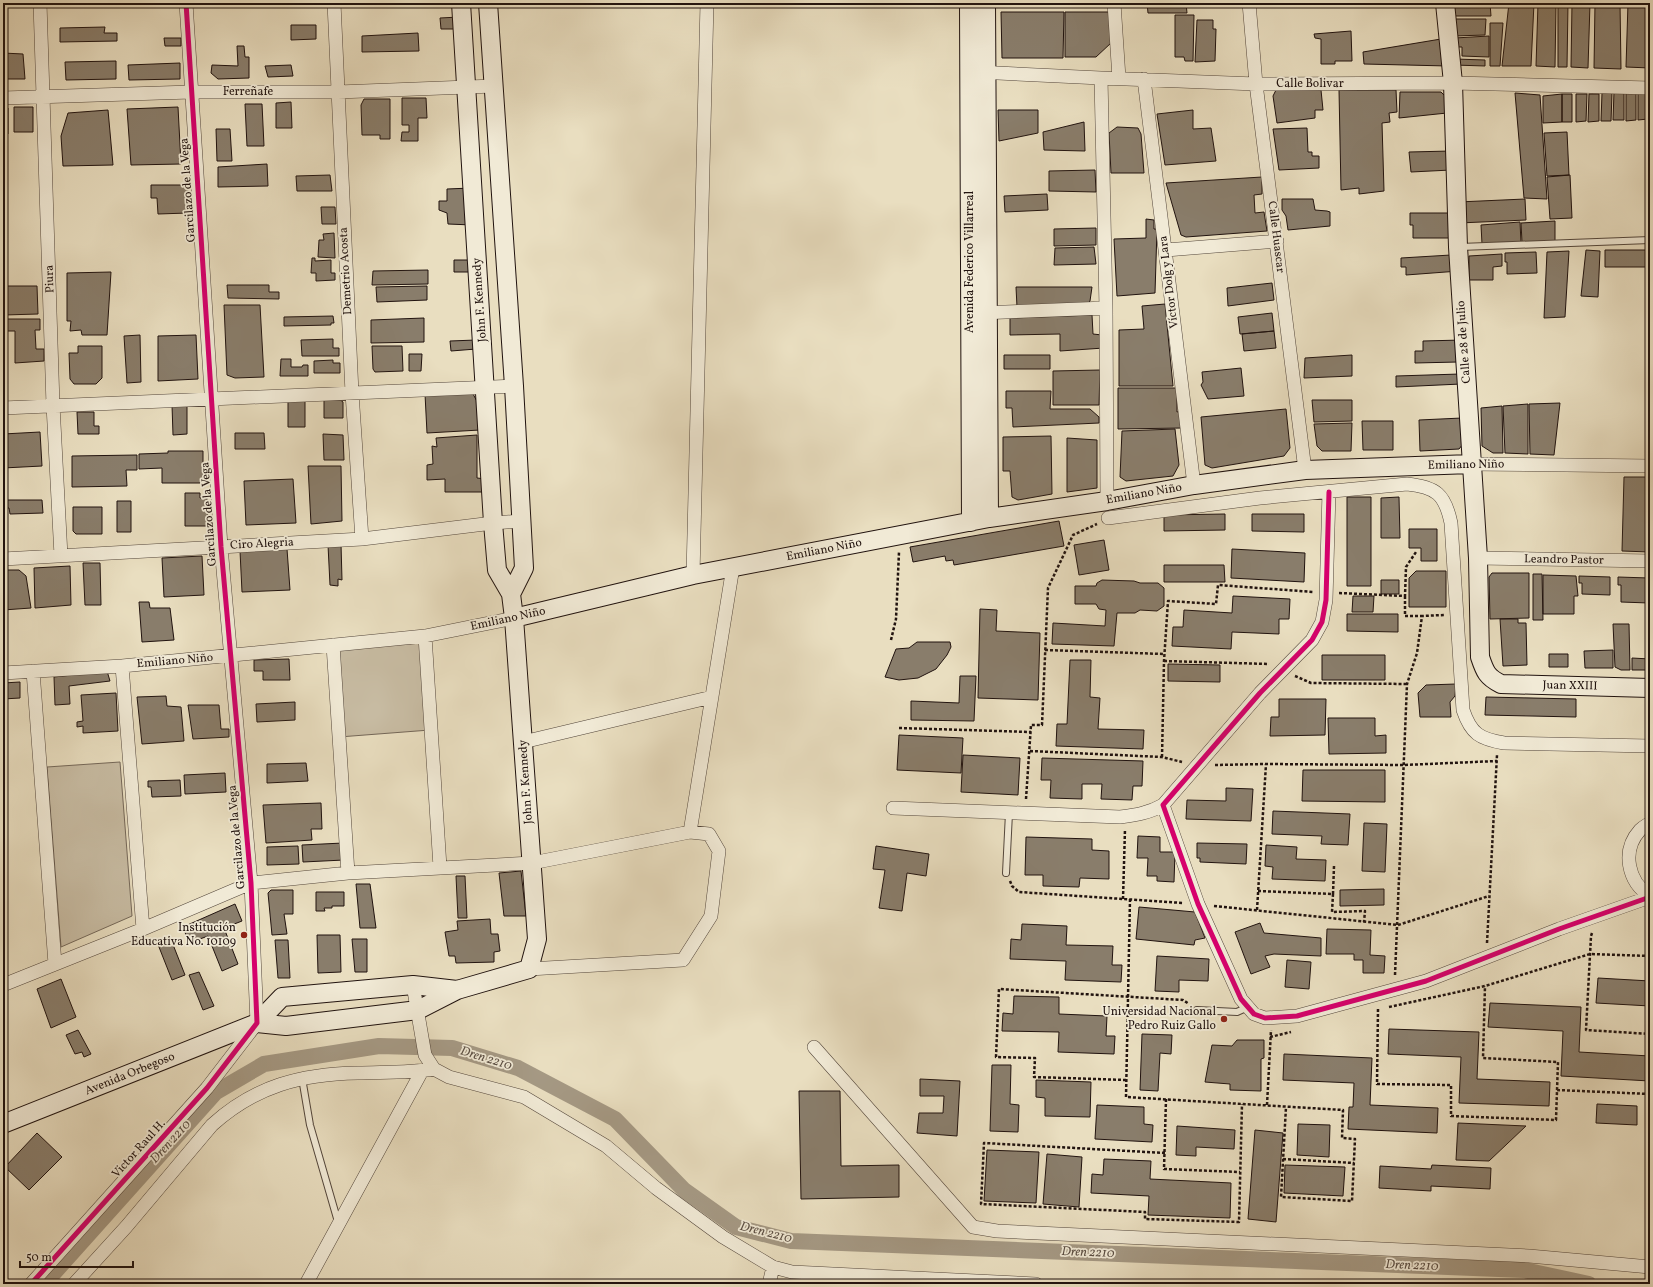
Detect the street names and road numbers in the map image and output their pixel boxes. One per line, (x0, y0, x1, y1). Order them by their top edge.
street label: Calle Bolivar (1276, 76, 1344, 92)
street label: Ferreñafe (223, 84, 274, 100)
street label: Garcilazo de la Vega (176, 137, 200, 243)
street label: Avenida Federico Villarreal (962, 191, 978, 333)
street label: Calle Huascar (1264, 200, 1288, 274)
street label: Demetrio Acosta (336, 227, 356, 315)
street label: Víctor Dolg y Lara (1155, 235, 1183, 329)
street label: John F. Kennedy (469, 257, 491, 343)
street label: Piura (42, 265, 58, 293)
street label: Calle 28 de Julio (1453, 300, 1475, 384)
street label: Emiliano Niño (1428, 456, 1504, 474)
street label: Garcilazo de la Vega (197, 461, 221, 567)
street label: Emiliano Niño (1105, 479, 1183, 509)
street label: Ciro Alegria (230, 534, 294, 554)
street label: Emiliano Niño (785, 535, 863, 565)
street label: Leandro Pastor (1524, 551, 1604, 569)
street label: Emiliano Niño (469, 603, 547, 635)
street label: Emiliano Niño (136, 650, 214, 672)
street label: Juan XXIII (1542, 678, 1598, 694)
street label: John F. Kennedy (515, 739, 537, 825)
street label: Garcilazo de la Vega (224, 784, 250, 890)
street label: Avenida Orbegoso (83, 1049, 177, 1099)
street label: Victor Raul H. (109, 1116, 170, 1182)

